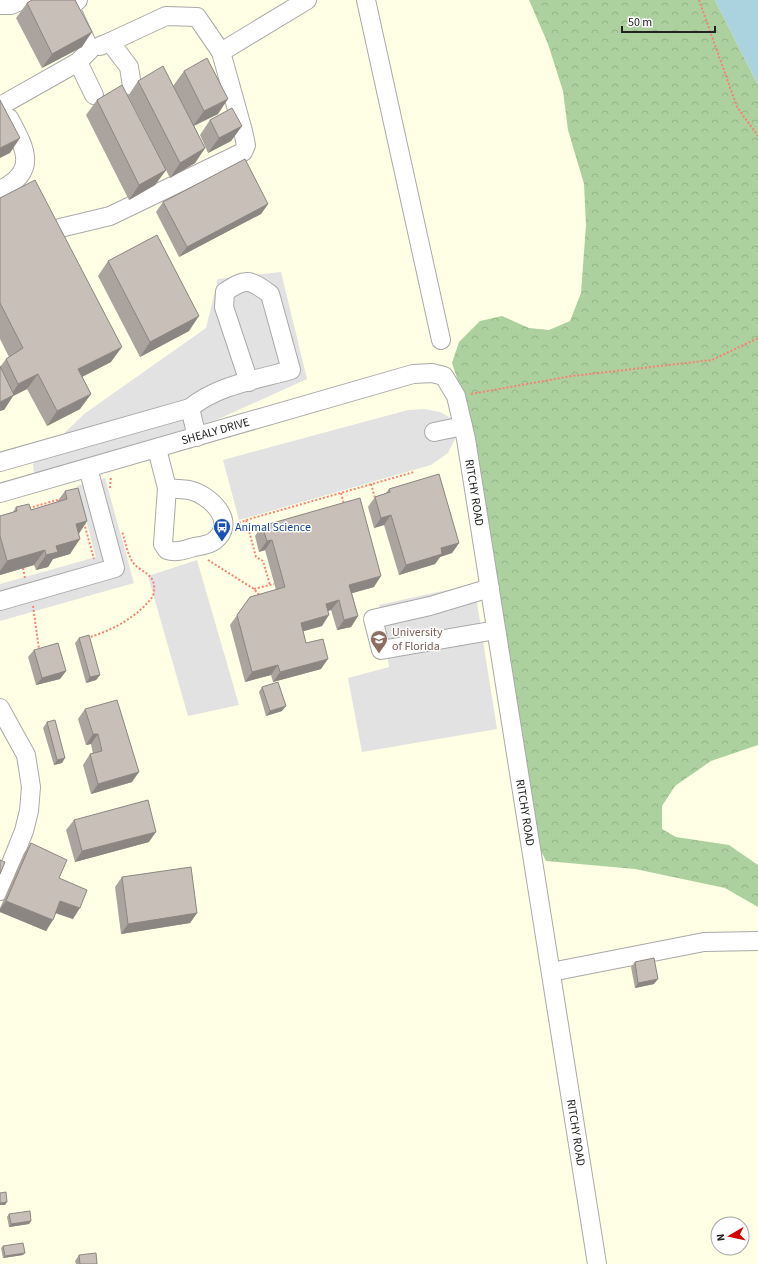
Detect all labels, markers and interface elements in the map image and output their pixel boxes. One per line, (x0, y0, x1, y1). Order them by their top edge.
scale bar (622, 8, 715, 34)
text: 50 m (628, 14, 652, 31)
street label: SHEALY DRIVE (179, 414, 251, 449)
street label: RITCHY ROAD (460, 458, 488, 527)
bus stop icon: Animal Science (212, 517, 232, 542)
place label: Animal Science (235, 519, 311, 536)
place label: University of Florida (392, 624, 443, 655)
school or university icon: University of Florida (369, 629, 389, 654)
street label: RITCHY ROAD (511, 778, 539, 847)
street label: RITCHY ROAD (562, 1098, 589, 1167)
north arrow (710, 1216, 750, 1256)
text: N (713, 1233, 729, 1242)

